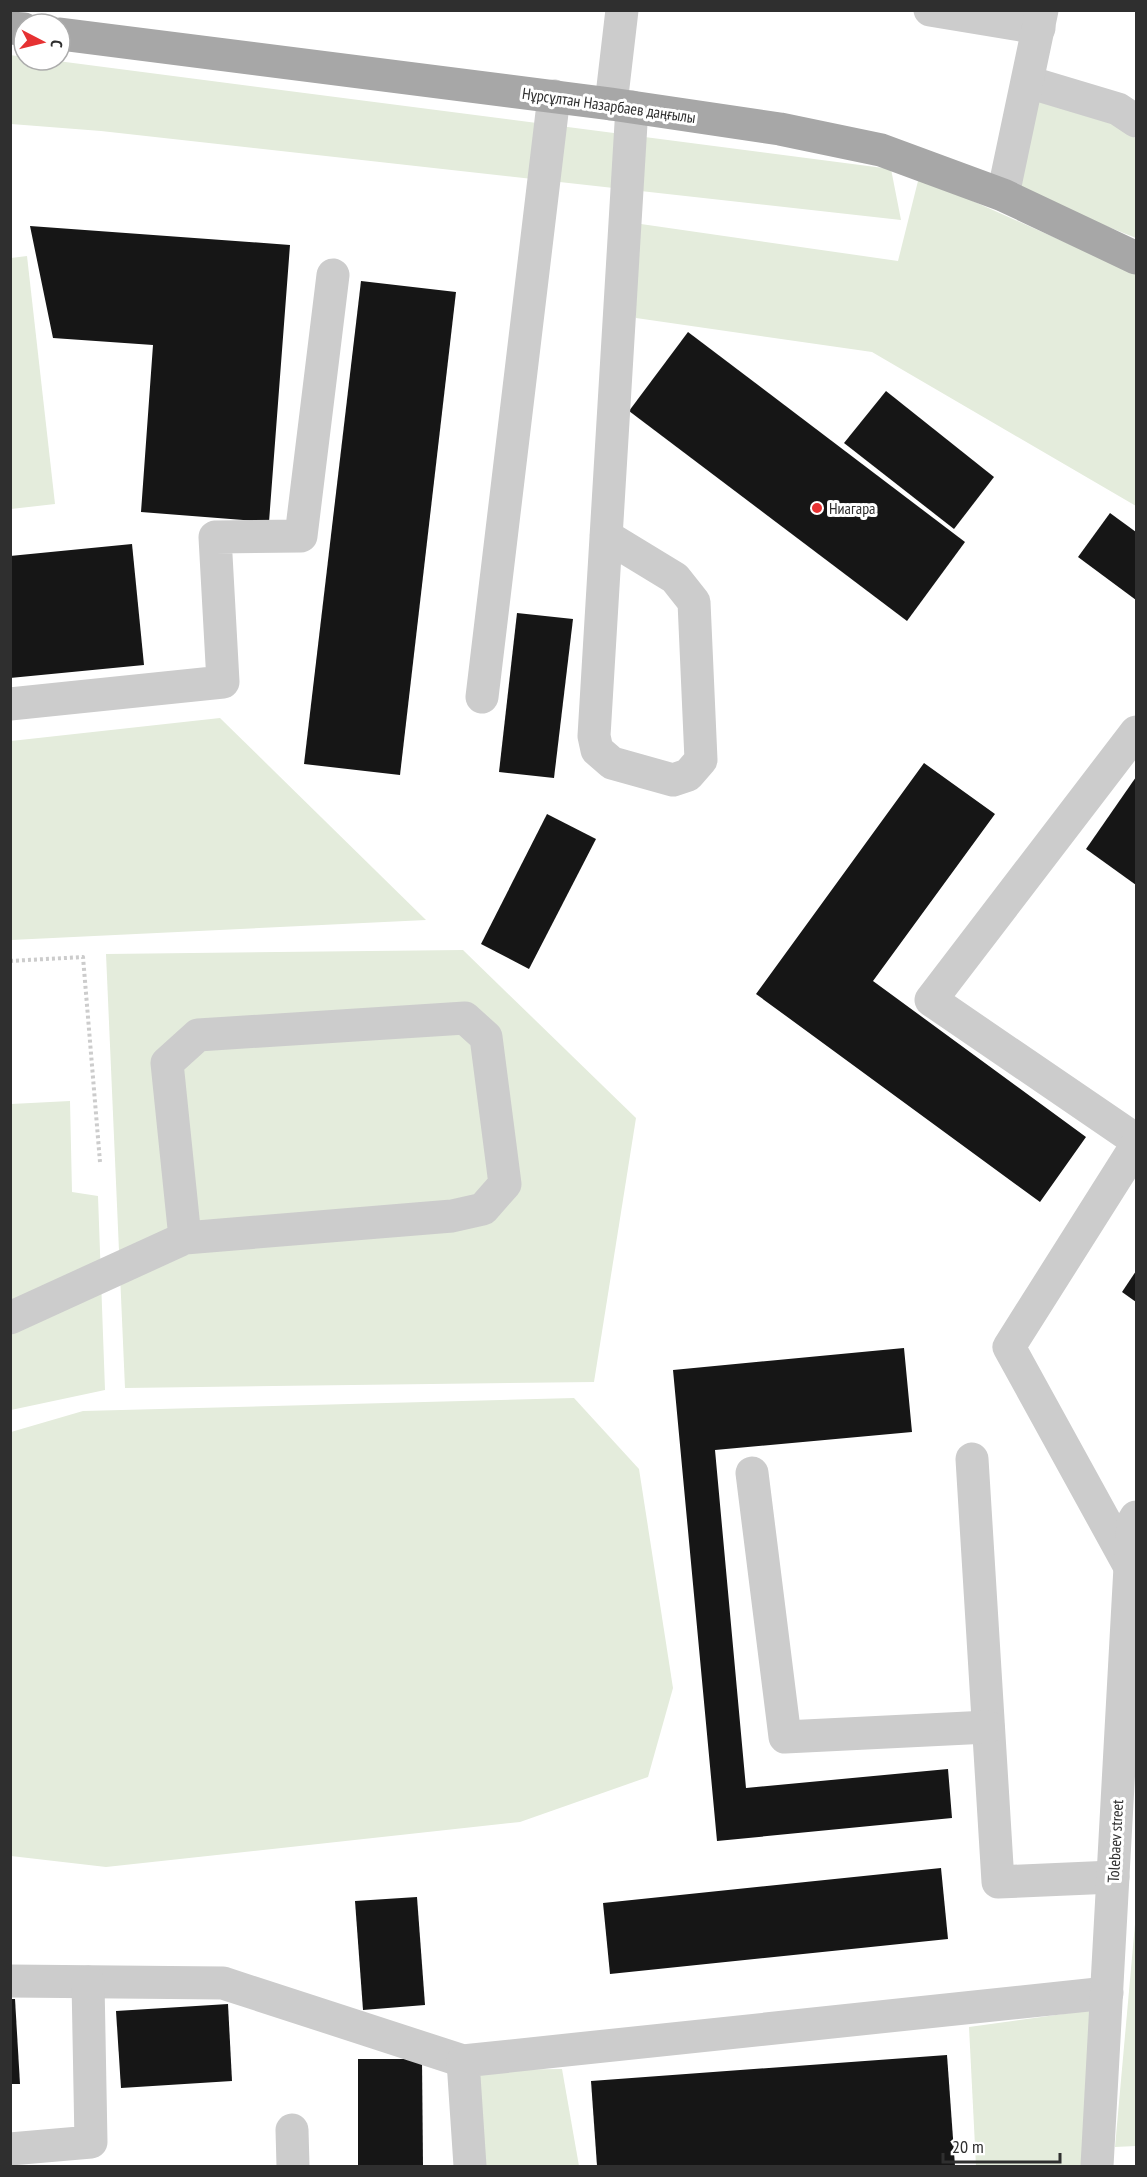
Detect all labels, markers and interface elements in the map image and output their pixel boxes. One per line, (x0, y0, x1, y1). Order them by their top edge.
north arrow (12, 12, 72, 72)
text: С (46, 39, 67, 49)
street label: Нұрсұлтан Назарбаев даңғылы (521, 83, 697, 127)
place label: Ниагара (829, 498, 876, 518)
marker: Ниагара (810, 501, 824, 515)
street label: Tolebaev street (1103, 1798, 1127, 1883)
scale bar (943, 2126, 1060, 2164)
text: 20 m (952, 2135, 984, 2158)

